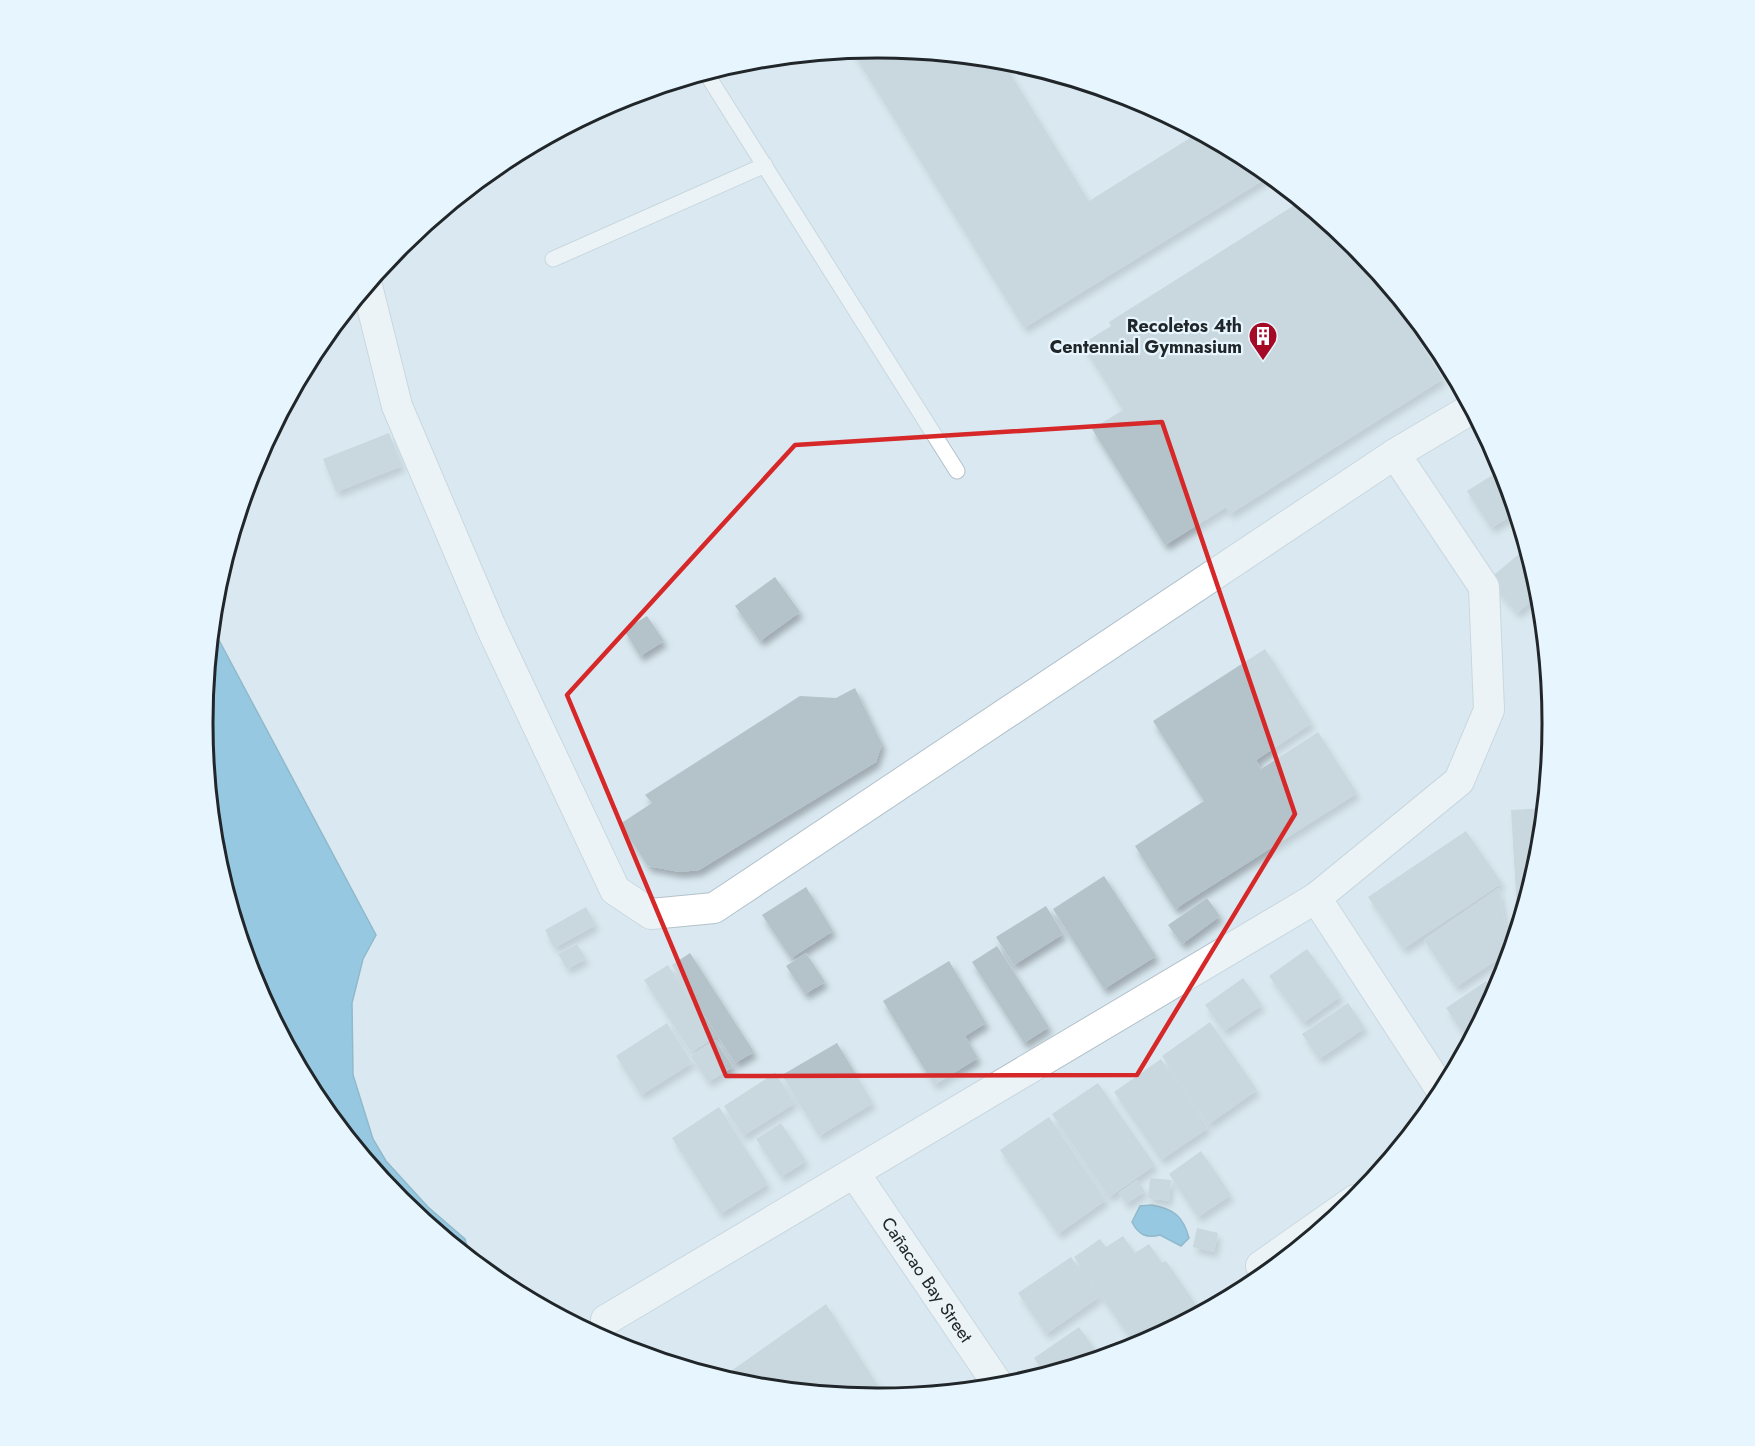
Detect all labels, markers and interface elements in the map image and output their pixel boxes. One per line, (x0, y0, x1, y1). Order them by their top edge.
place label: Recoletos 4th Centennial Gymnasium (1050, 313, 1242, 360)
building icon: Recoletos 4th Centennial Gymnasium (1247, 320, 1279, 362)
street label: Cañacao Bay Street (875, 1212, 979, 1348)

